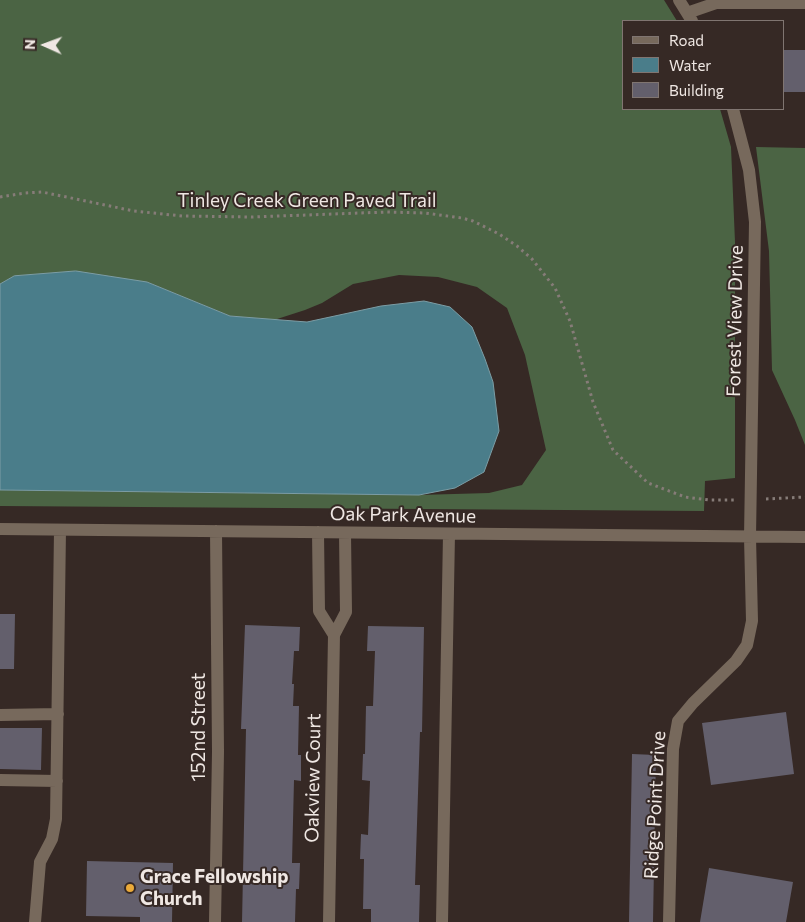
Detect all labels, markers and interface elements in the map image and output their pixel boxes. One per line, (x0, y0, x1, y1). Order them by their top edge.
north arrow (20, 20, 70, 70)
legend (622, 20, 785, 110)
text: Road (669, 31, 704, 49)
text: N (21, 39, 38, 50)
text: Water (669, 56, 711, 74)
text: Building (669, 81, 724, 99)
street label: Tinley Creek Green Paved Trail (177, 190, 437, 212)
street label: Forest View Drive (722, 245, 748, 397)
street label: Oak Park Avenue (330, 502, 476, 528)
street label: 152nd Street (188, 673, 210, 781)
street label: Oakview Court (300, 713, 326, 843)
street label: Ridge Point Drive (640, 730, 670, 880)
place label: Grace Fellowship Church (140, 866, 288, 910)
marker: Grace Fellowship Church (124, 882, 136, 894)

